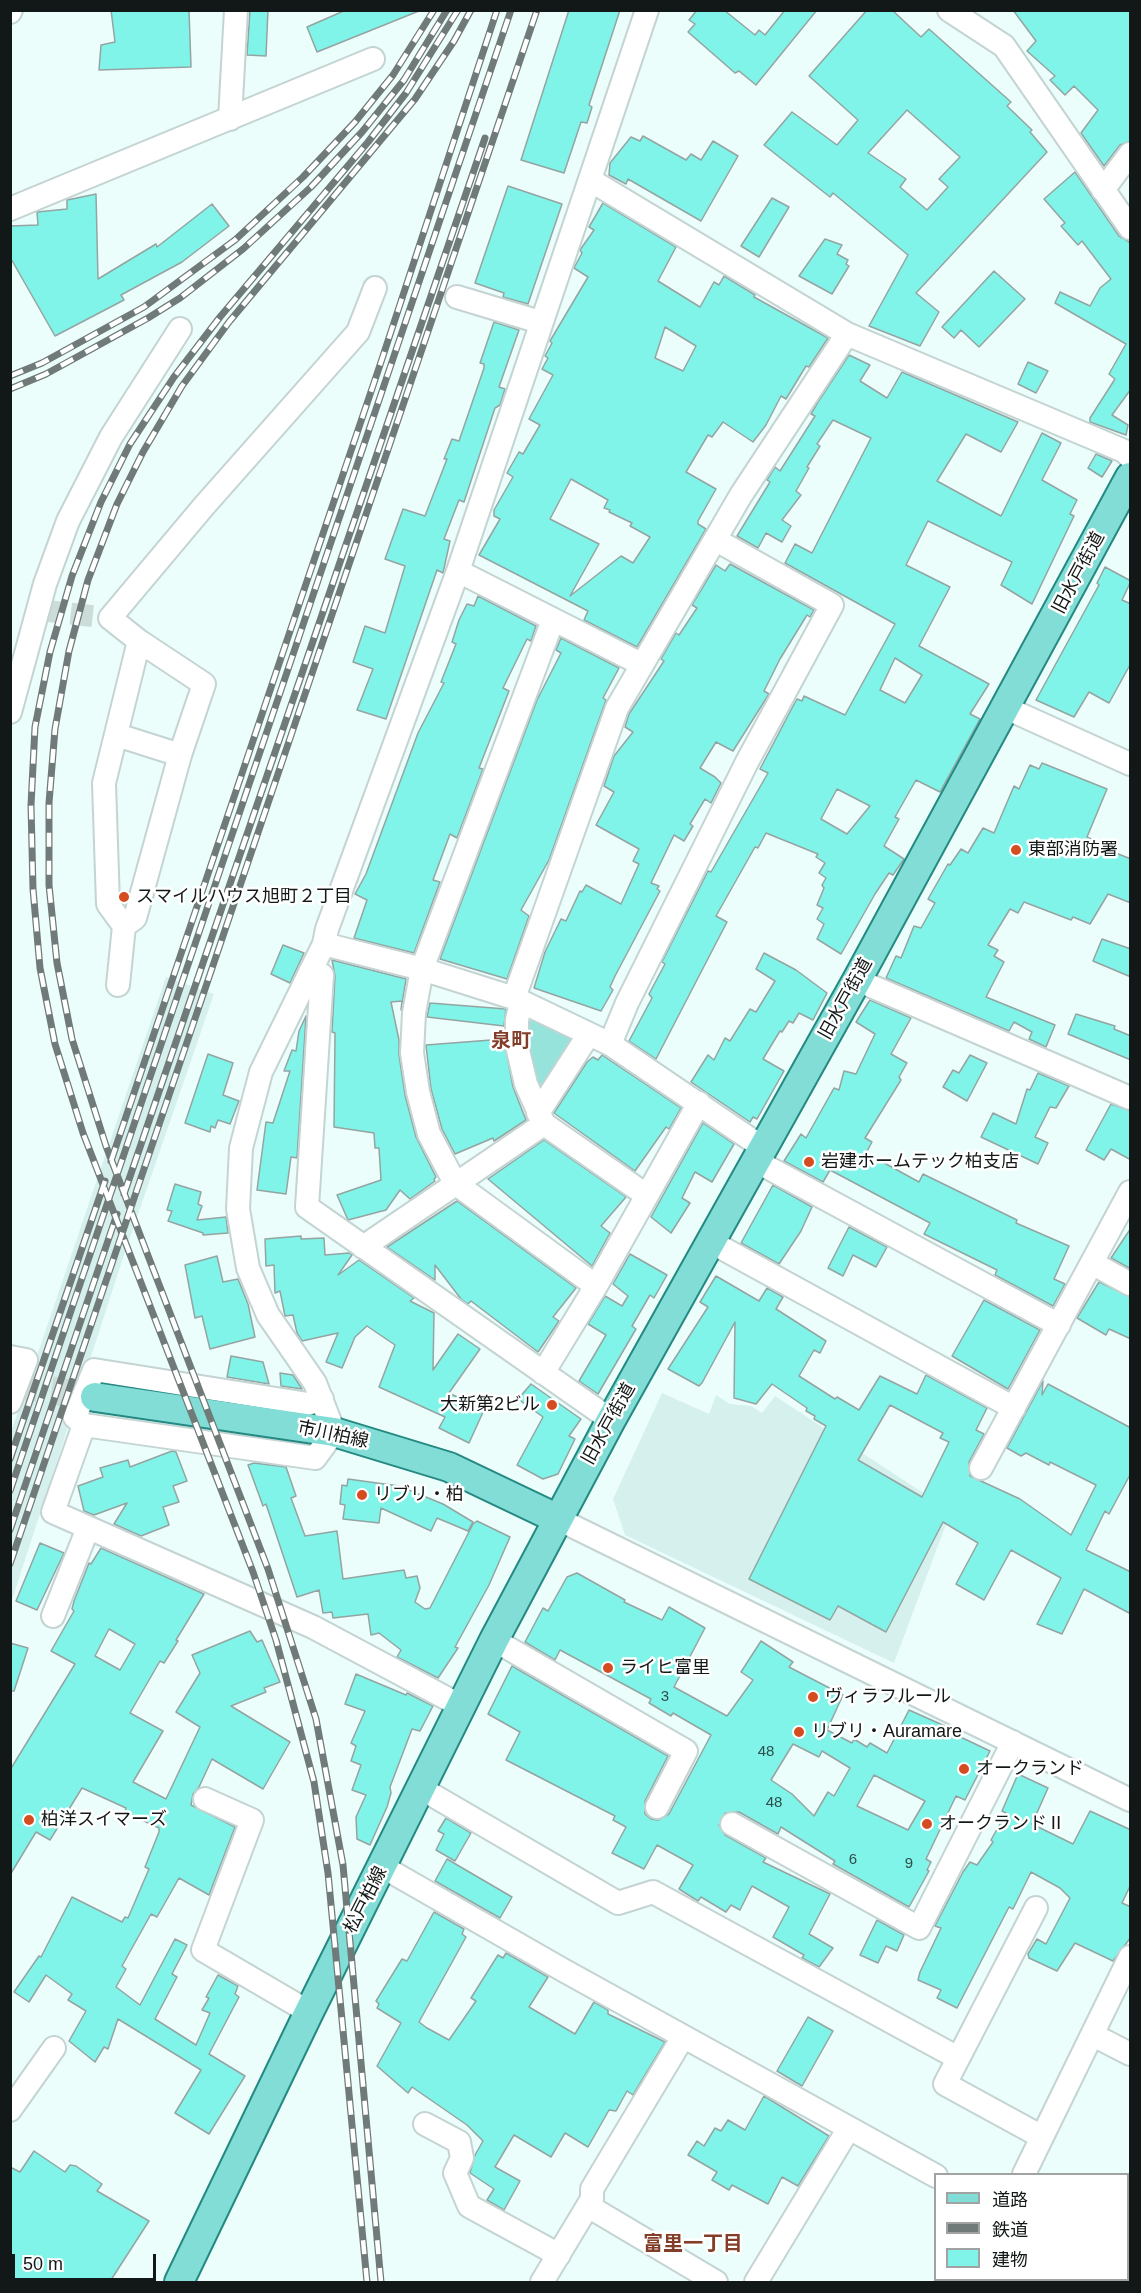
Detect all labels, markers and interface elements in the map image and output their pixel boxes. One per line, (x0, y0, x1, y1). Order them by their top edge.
street label: 旧水戸街道 (1048, 528, 1110, 618)
place label: 東部消防署 (1028, 839, 1118, 861)
marker: 東部消防署 (1009, 843, 1023, 857)
place label: スマイルハウス旭町２丁目 (136, 886, 352, 908)
marker: スマイルハウス旭町２丁目 (117, 890, 131, 904)
street label: 旧水戸街道 (815, 954, 877, 1044)
district label: 泉町 (491, 1029, 531, 1053)
place label: 岩建ホームテック柏支店 (821, 1151, 1019, 1173)
marker: 岩建ホームテック柏支店 (802, 1155, 816, 1169)
street label: 旧水戸街道 (578, 1379, 640, 1469)
place label: 大新第2ビル (440, 1394, 540, 1416)
marker: 大新第2ビル (545, 1398, 559, 1412)
street label: 市川柏線 (296, 1417, 370, 1453)
place label: リブリ・柏 (374, 1484, 464, 1506)
marker: リブリ・柏 (355, 1488, 369, 1502)
place label: ライヒ富里 (620, 1657, 710, 1679)
marker: ライヒ富里 (601, 1661, 615, 1675)
place label: ヴィラフルール (825, 1686, 951, 1708)
house number: 3 (661, 1688, 669, 1706)
marker: ヴィラフルール (806, 1690, 820, 1704)
place label: リブリ・Auramare (811, 1721, 962, 1743)
marker: リブリ・Auramare (792, 1725, 806, 1739)
house number: 48 (758, 1743, 774, 1761)
place label: オークランド (976, 1758, 1084, 1780)
marker: オークランド (957, 1762, 971, 1776)
house number: 48 (766, 1794, 782, 1812)
place label: 柏洋スイマーズ (41, 1809, 167, 1831)
marker: 柏洋スイマーズ (22, 1813, 36, 1827)
place label: オークランドⅡ (939, 1813, 1065, 1835)
marker: オークランドⅡ (920, 1817, 934, 1831)
house number: 6 (849, 1851, 857, 1869)
house number: 9 (905, 1855, 913, 1873)
street label: 松戸柏線 (340, 1863, 392, 1937)
legend (934, 2173, 1129, 2281)
text: 道路 (992, 2190, 1028, 2210)
text: 鉄道 (992, 2220, 1028, 2240)
district label: 富里一丁目 (643, 2232, 743, 2256)
scale bar (15, 2242, 159, 2280)
text: 建物 (992, 2250, 1028, 2270)
text: 50 m (23, 2254, 63, 2274)

